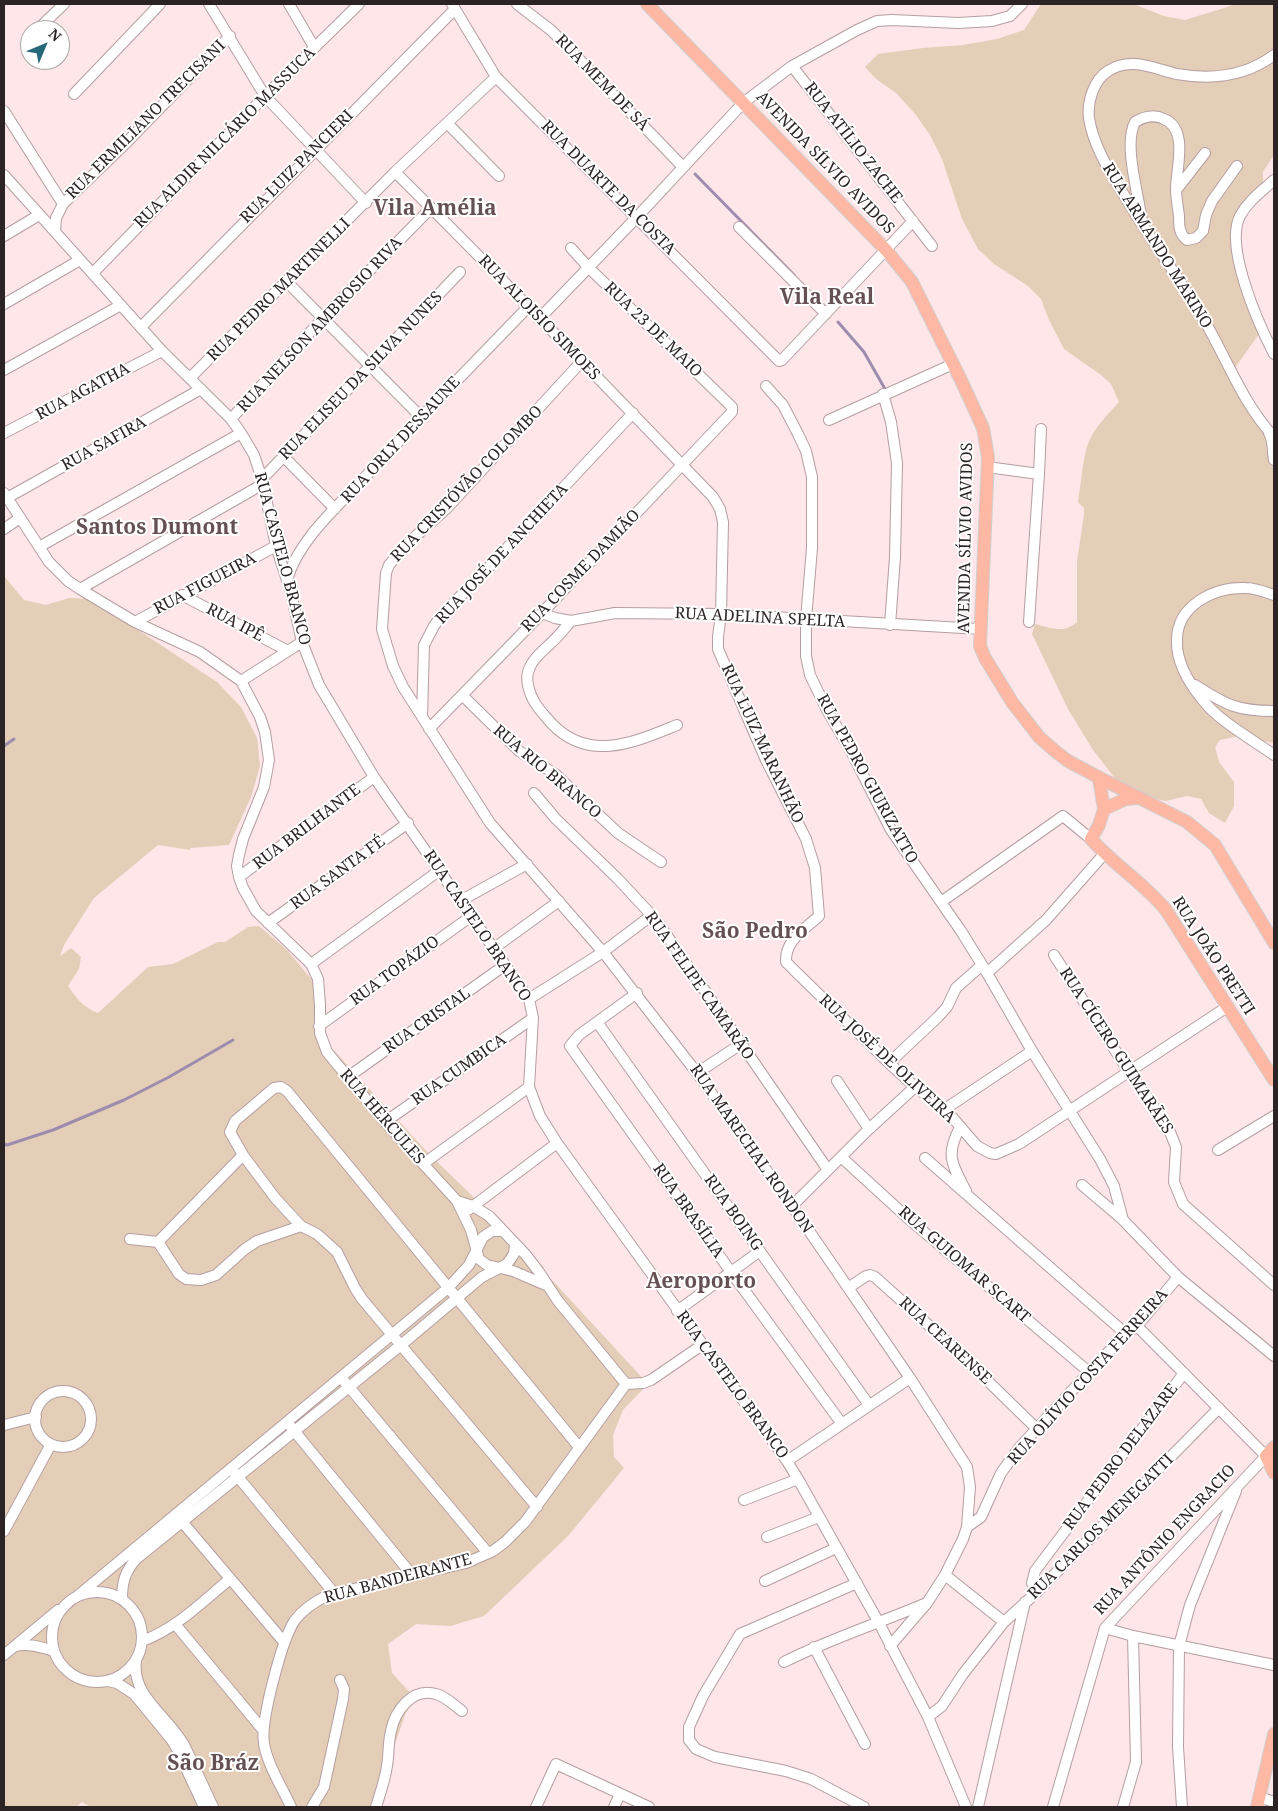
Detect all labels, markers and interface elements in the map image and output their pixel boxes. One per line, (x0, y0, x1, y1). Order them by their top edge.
north arrow (20, 20, 70, 70)
text: N (45, 24, 66, 45)
street label: RUA MEM DE SÁ (551, 31, 653, 135)
street label: RUA ERMILIANO TRECISANI (62, 36, 230, 204)
street label: RUA ALDIR NILCÁRIO MASSUCA (130, 43, 320, 233)
street label: RUA ATÍLIO ZACHE (800, 79, 906, 207)
street label: AVENIDA SÍLVIO AVIDOS (752, 88, 898, 238)
street label: RUA LUIZ PANCIERI (236, 106, 358, 228)
street label: RUA DUARTE DA COSTA (537, 117, 679, 259)
street label: RUA ARMANDO MARINO (1098, 160, 1216, 332)
district label: Vila Amélia (373, 196, 497, 222)
street label: RUA PEDRO MARTINELLI (203, 214, 355, 366)
street label: RUA NELSON AMBROSIO RIVA (234, 233, 406, 417)
street label: RUA ALOISIO SIMOES (474, 251, 604, 385)
street label: RUA 23 DE MAIO (600, 278, 706, 382)
district label: Vila Real (780, 285, 874, 311)
street label: RUA ELISEU DA SILVA NUNES (275, 288, 447, 464)
street label: RUA AGATHA (33, 359, 133, 425)
street label: RUA ORLY DESSAUNE (337, 373, 465, 507)
street label: RUA CRISTÓVÃO COLOMBO (387, 402, 547, 566)
street label: RUA SAFIRA (58, 413, 150, 475)
street label: AVENIDA SÍLVIO AVIDOS (955, 442, 977, 634)
street label: RUA CASTELO BRANCO (250, 470, 314, 648)
street label: RUA JOSÉ DE ANCHIETA (432, 480, 572, 628)
street label: RUA COSME DAMIÃO (518, 506, 644, 636)
district label: Santos Dumont (76, 515, 238, 541)
street label: RUA FIGUEIRA (151, 549, 259, 619)
street label: RUA IPÊ (203, 600, 267, 646)
street label: RUA ADELINA SPELTA (674, 604, 846, 632)
street label: RUA LUIZ MARANHÃO (717, 661, 807, 827)
street label: RUA PEDRO GIURIZATTO (812, 691, 922, 867)
street label: RUA RIO BRANCO (489, 721, 605, 823)
street label: RUA BRILHANTE (249, 780, 365, 874)
street label: RUA SANTA FÉ (287, 832, 389, 914)
street label: RUA CASTELO BRANCO (419, 847, 535, 1005)
street label: RUA JOÃO PRETTI (1168, 893, 1258, 1019)
street label: RUA FELIPE CAMARÃO (640, 908, 758, 1064)
district label: São Pedro (702, 919, 808, 945)
street label: RUA TOPÁZIO (347, 932, 443, 1010)
street label: RUA CÍCERO GUIMARÃES (1055, 964, 1177, 1138)
street label: RUA CRISTAL (380, 984, 474, 1058)
street label: RUA JOSÉ DE OLIVEIRA (815, 991, 959, 1127)
street label: RUA CUMBICA (408, 1030, 510, 1110)
street label: RUA MARECHAL RONDON (685, 1061, 817, 1237)
street label: RUA HÉRCULES (335, 1066, 429, 1168)
street label: RUA BRASÍLIA (648, 1160, 728, 1262)
street label: RUA BOING (700, 1171, 766, 1255)
street label: RUA GUIOMAR SCART (894, 1203, 1034, 1327)
district label: Aeroporto (646, 1269, 756, 1295)
street label: RUA OLÍVIO COSTA FERREIRA (1004, 1285, 1172, 1469)
street label: RUA CEARENSE (895, 1293, 995, 1389)
street label: RUA CASTELO BRANCO (672, 1307, 792, 1463)
street label: RUA PEDRO DELAZARE (1060, 1380, 1182, 1534)
street label: RUA CARLOS MENEGATTI (1024, 1450, 1178, 1604)
street label: RUA ANTÔNIO ENGRACIO (1090, 1461, 1240, 1619)
street label: RUA BANDEIRANTE (322, 1550, 474, 1608)
district label: São Bráz (167, 1751, 259, 1777)

